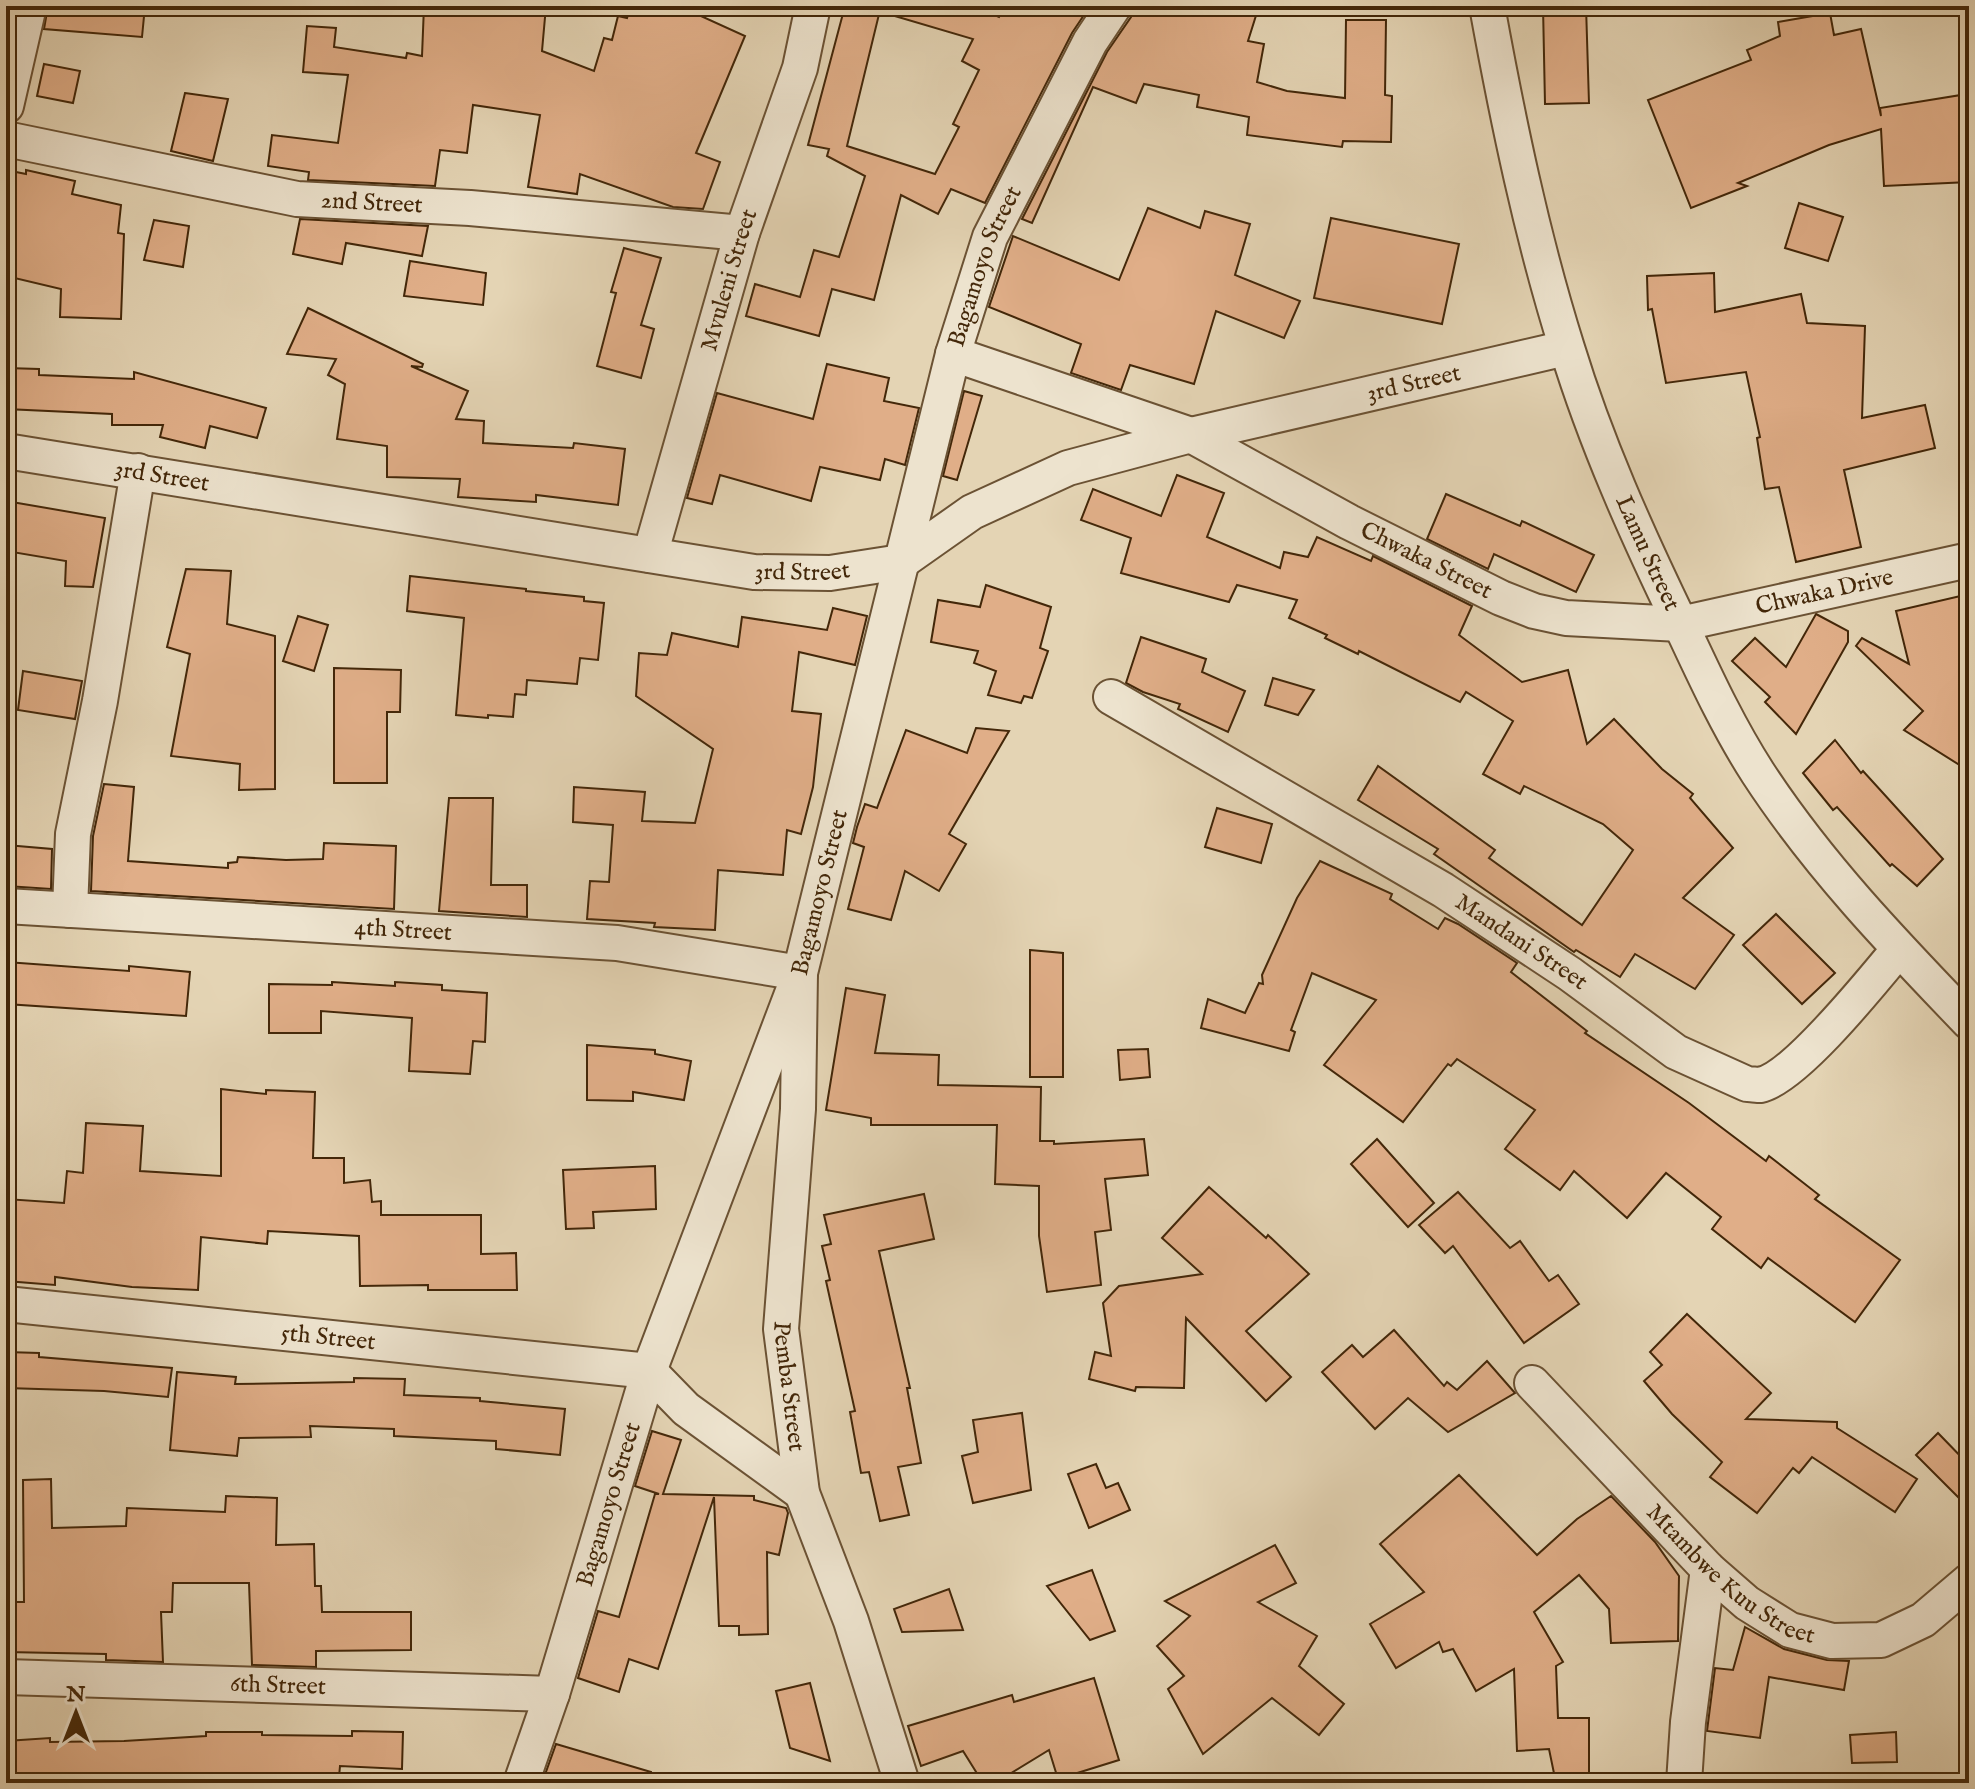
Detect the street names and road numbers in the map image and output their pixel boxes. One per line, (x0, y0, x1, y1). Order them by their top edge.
street label: Bagamoyo Street (941, 181, 1029, 351)
street label: 2nd Street (320, 185, 423, 221)
street label: Mvuleni Street (694, 205, 765, 355)
street label: 3rd Street (1364, 357, 1464, 409)
street label: 3rd Street (112, 453, 212, 499)
street label: Lamu Street (1608, 491, 1687, 616)
street label: Chwaka Street (1355, 515, 1497, 607)
street label: 3rd Street (754, 555, 852, 589)
street label: Chwaka Drive (1753, 562, 1896, 622)
street label: Bagamoyo Street (784, 806, 855, 979)
street label: Mandani Street (1449, 887, 1594, 997)
street label: 4th Street (354, 912, 453, 948)
street label: 5th Street (280, 1317, 377, 1358)
street label: Pemba Street (765, 1320, 812, 1453)
street label: Bagamoyo Street (570, 1419, 648, 1590)
street label: Mtambwe Kuu Street (1639, 1498, 1818, 1651)
street label: 6th Street (229, 1668, 326, 1702)

